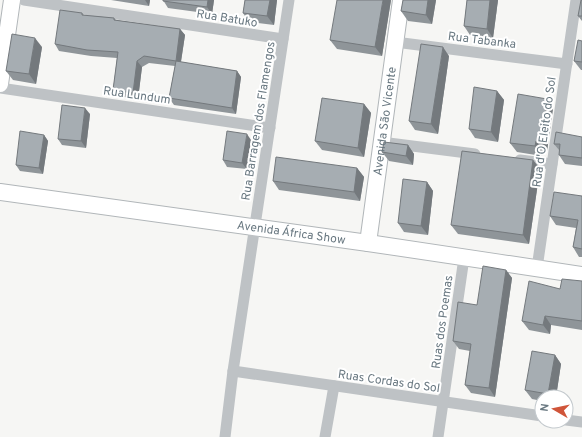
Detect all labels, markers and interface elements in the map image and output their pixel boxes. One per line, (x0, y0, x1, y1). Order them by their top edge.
street label: Rua Batuko (195, 6, 259, 32)
street label: Rua Tabanka (447, 29, 517, 53)
street label: Rua Barragem dos Flamengos (239, 40, 279, 202)
street label: Avenida São Vicente (370, 66, 401, 177)
street label: Rua d'O Eleito do Sol (529, 76, 561, 188)
street label: Rua Lundum (102, 83, 172, 109)
street label: Avenida África Show (236, 218, 347, 249)
street label: Ruas dos Poemas (428, 274, 457, 370)
street label: Ruas Cordas do Sol (337, 367, 441, 397)
north arrow (534, 389, 574, 429)
text: N (538, 403, 553, 413)

